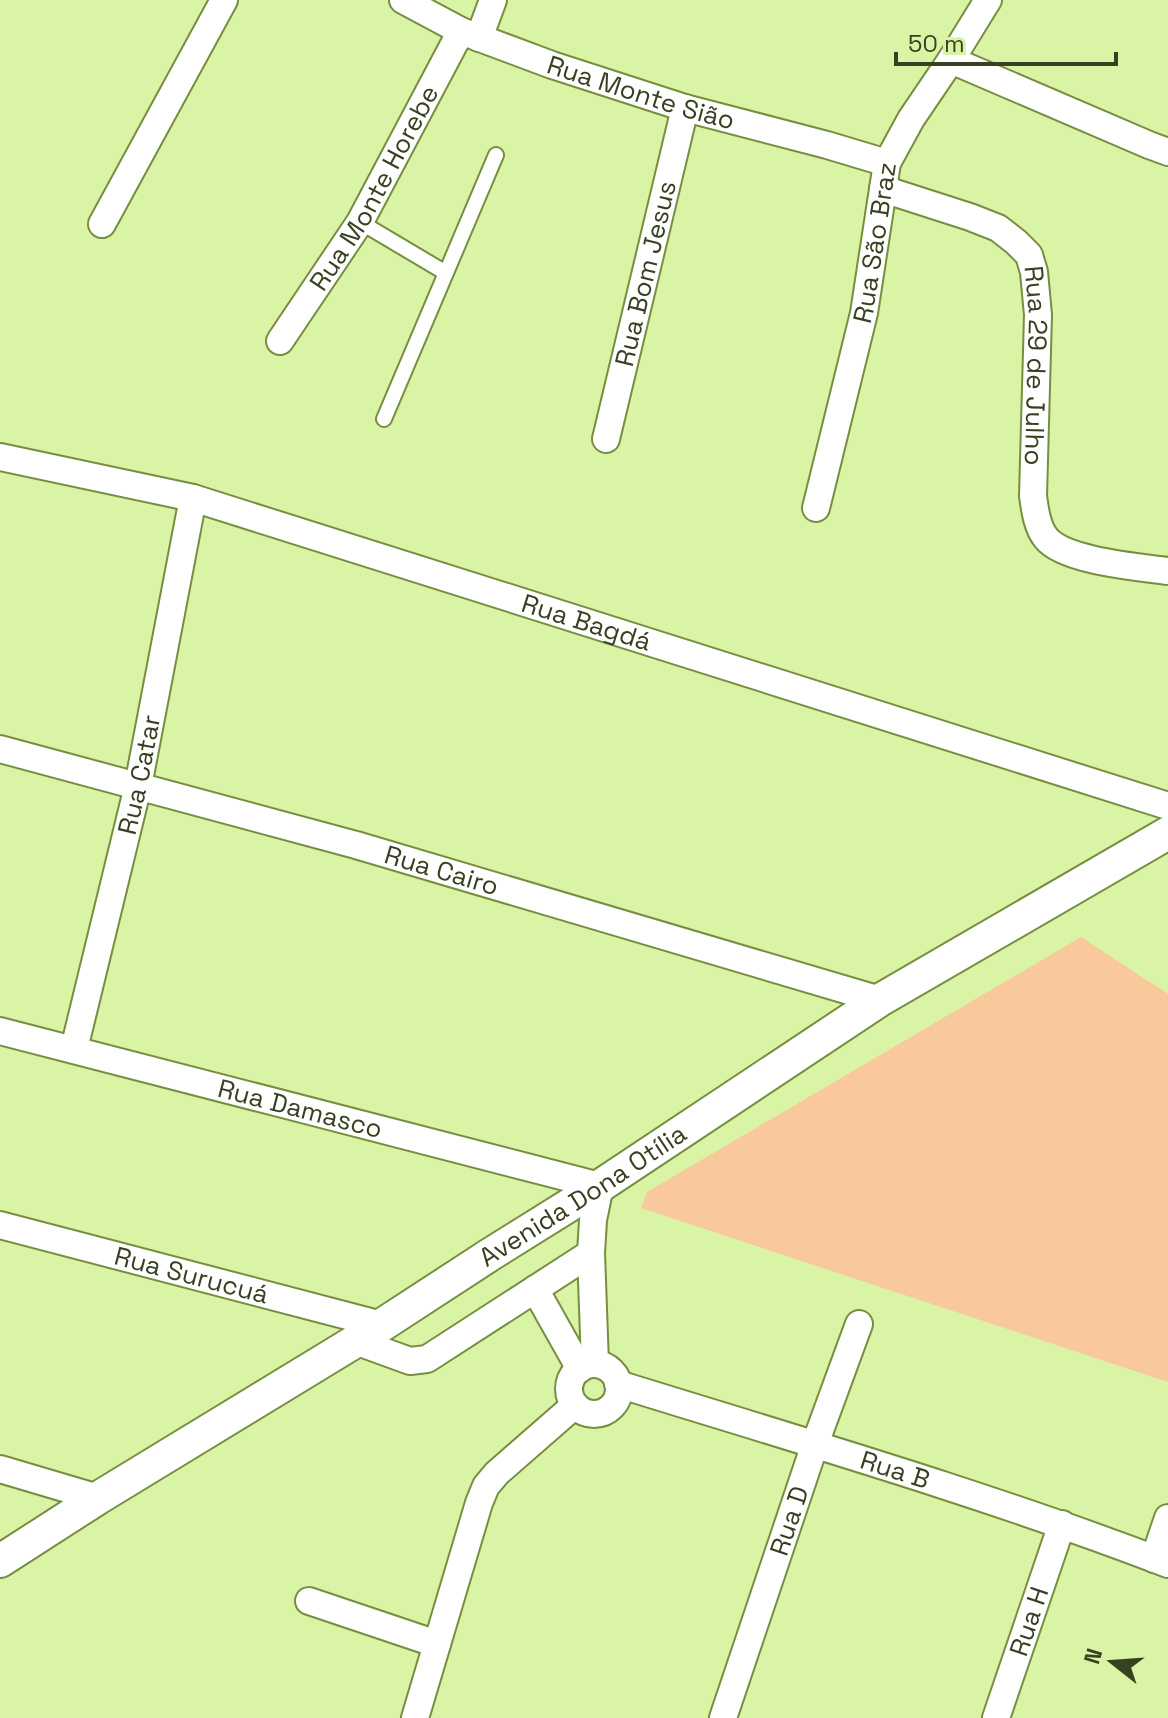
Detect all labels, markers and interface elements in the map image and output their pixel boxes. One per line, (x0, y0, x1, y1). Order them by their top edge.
scale bar (896, 16, 1116, 66)
text: 50 m (908, 28, 965, 59)
street label: Rua Monte Sião (543, 48, 738, 137)
street label: Rua Monte Horebe (302, 79, 446, 297)
street label: Rua São Braz (845, 160, 904, 327)
street label: Rua Bom Jesus (607, 177, 684, 370)
street label: Rua 29 de Julho (1016, 264, 1055, 466)
street label: Rua Bagdá (517, 586, 656, 659)
street label: Rua Catar (110, 712, 168, 838)
street label: Rua Cairo (380, 837, 503, 903)
street label: Rua Damasco (214, 1071, 386, 1146)
street label: Avenida Dona Otília (472, 1116, 693, 1274)
street label: Rua Surucuá (111, 1239, 272, 1312)
street label: Rua B (856, 1443, 934, 1497)
street label: Rua D (762, 1482, 817, 1560)
street label: Rua H (1001, 1582, 1056, 1661)
north arrow (1072, 1622, 1152, 1702)
text: N (1077, 1645, 1108, 1667)

